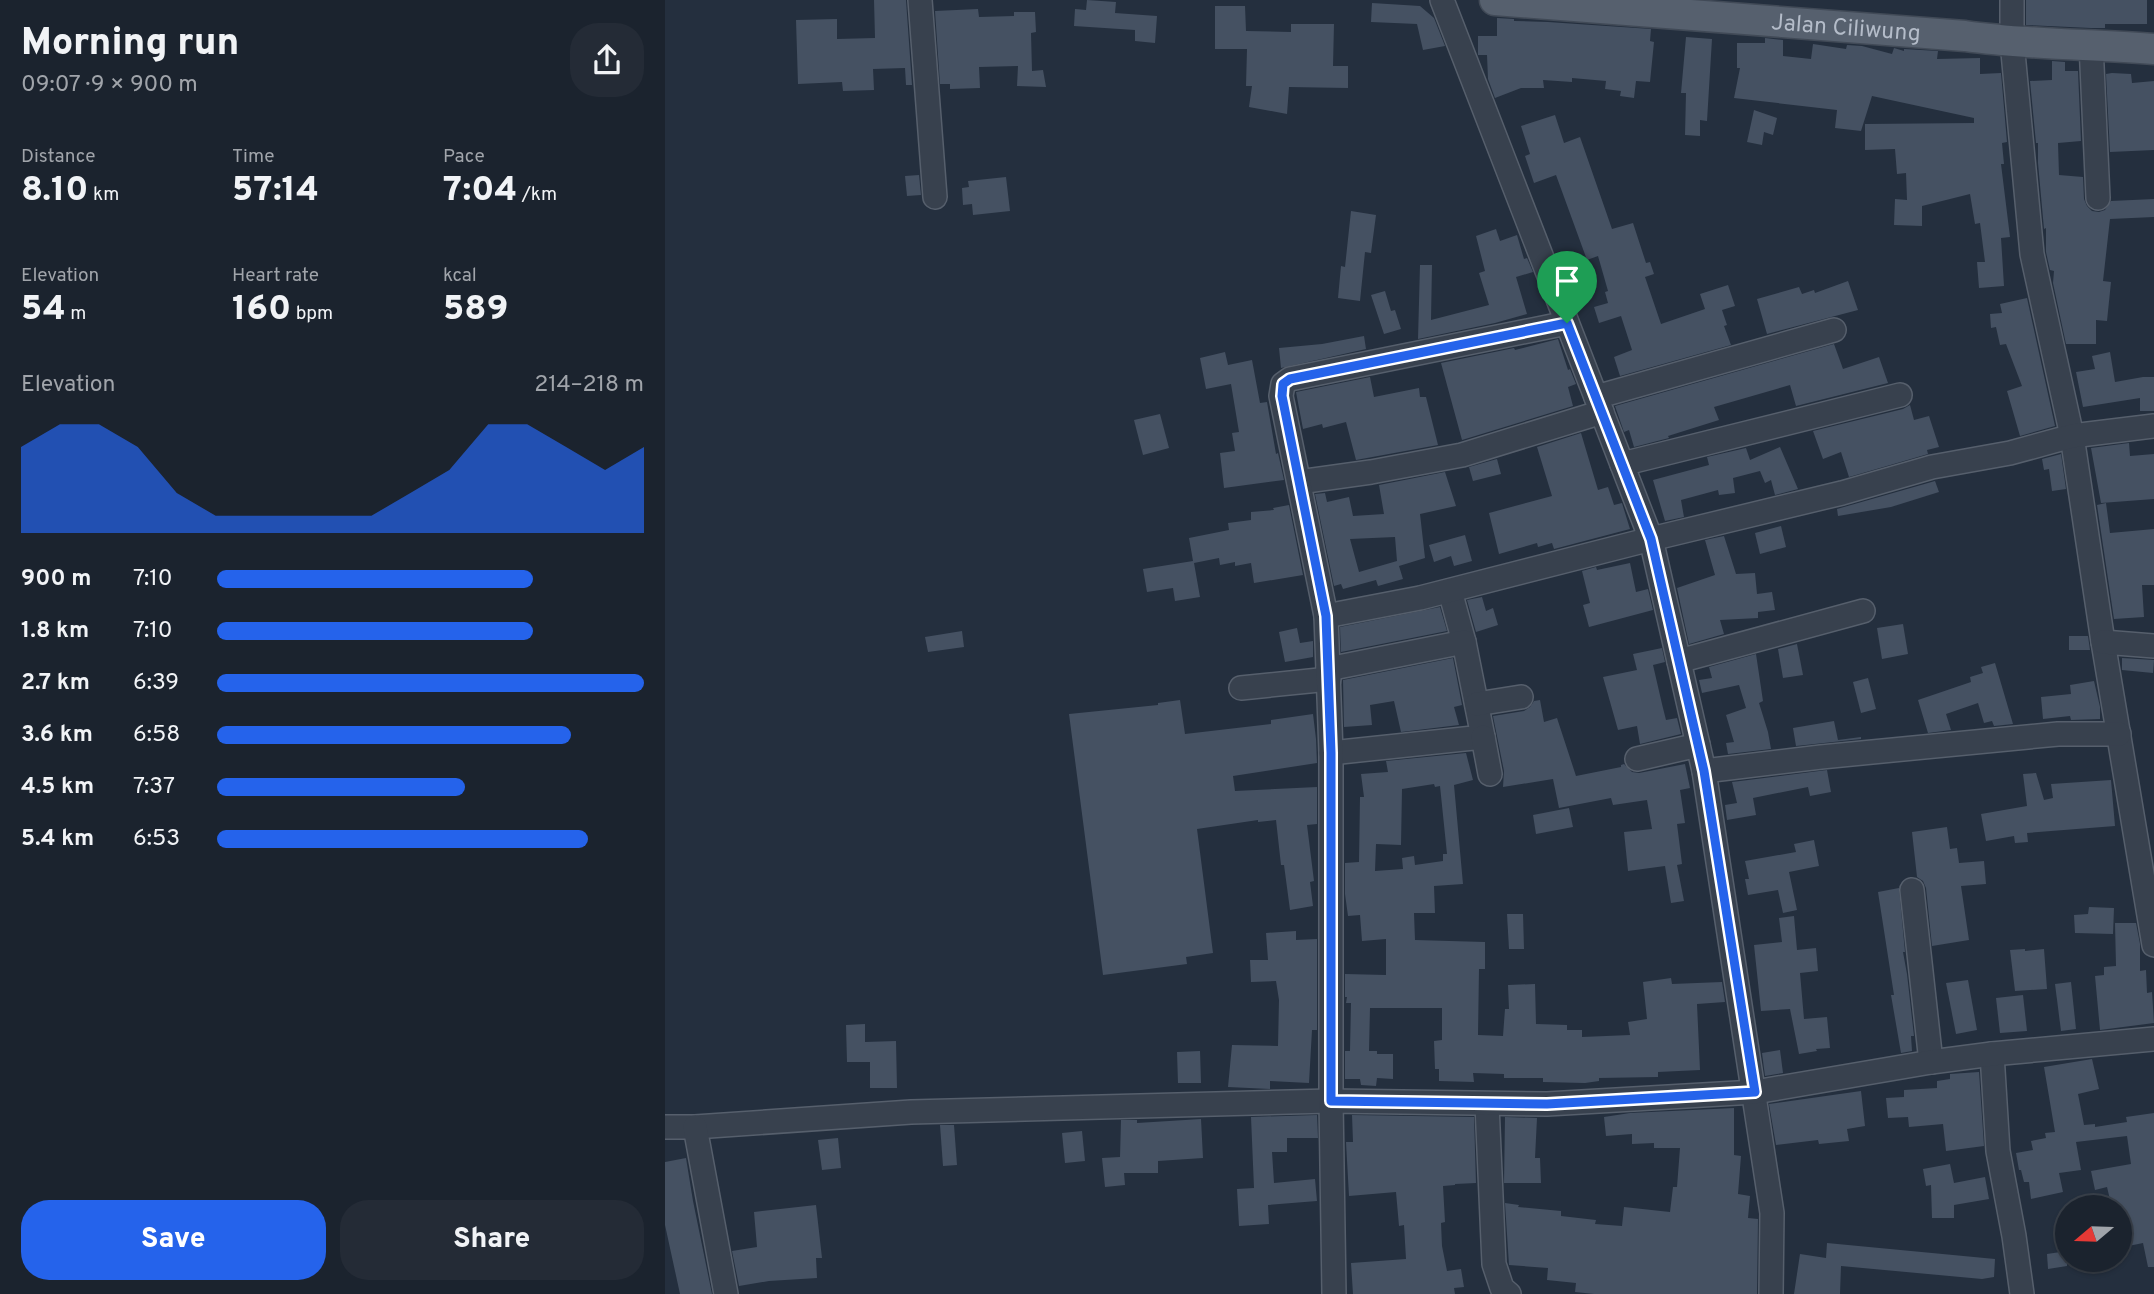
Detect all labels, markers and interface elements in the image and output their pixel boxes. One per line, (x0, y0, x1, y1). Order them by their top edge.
street label: Jalan Ciliwung (1770, 9, 1922, 50)
text: Morning run (21, 20, 239, 69)
button: share (570, 23, 644, 97)
text: 09:07 · 9 × 900 m (21, 71, 198, 100)
text: Distance (21, 145, 96, 169)
text: Time (232, 145, 275, 169)
text: Pace (443, 145, 485, 169)
text: 8.10 (21, 169, 88, 213)
text: 57:14 (232, 169, 319, 213)
text: 7:04 (443, 169, 517, 213)
text: km (88, 183, 119, 207)
text: /km (517, 183, 557, 207)
pin (1537, 251, 1597, 323)
icon: arrive (1548, 262, 1586, 300)
text: Elevation (21, 264, 99, 288)
text: Heart rate (232, 264, 319, 288)
text: kcal (443, 264, 477, 288)
text: 54 (21, 288, 66, 332)
text: 160 (232, 288, 291, 332)
text: 589 (443, 288, 508, 332)
text: m (66, 302, 86, 326)
text: bpm (291, 302, 333, 326)
text: Elevation (21, 371, 116, 400)
text: 214–218 m (534, 371, 644, 400)
text: 900 m (21, 565, 91, 594)
text: 7:10 (133, 565, 173, 594)
text: 1.8 km (21, 617, 89, 646)
text: 7:10 (133, 617, 173, 646)
text: 2.7 km (21, 669, 90, 698)
text: 6:39 (133, 669, 179, 698)
text: 3.6 km (21, 721, 93, 750)
text: 6:58 (133, 721, 180, 750)
text: 4.5 km (21, 773, 94, 802)
text: 7:37 (133, 773, 175, 802)
text: 5.4 km (21, 825, 94, 854)
text: 6:53 (133, 825, 180, 854)
north arrow (2055, 1195, 2131, 1272)
map controls (2055, 1195, 2132, 1272)
button: Save (21, 1200, 326, 1280)
button: Share (340, 1200, 644, 1280)

